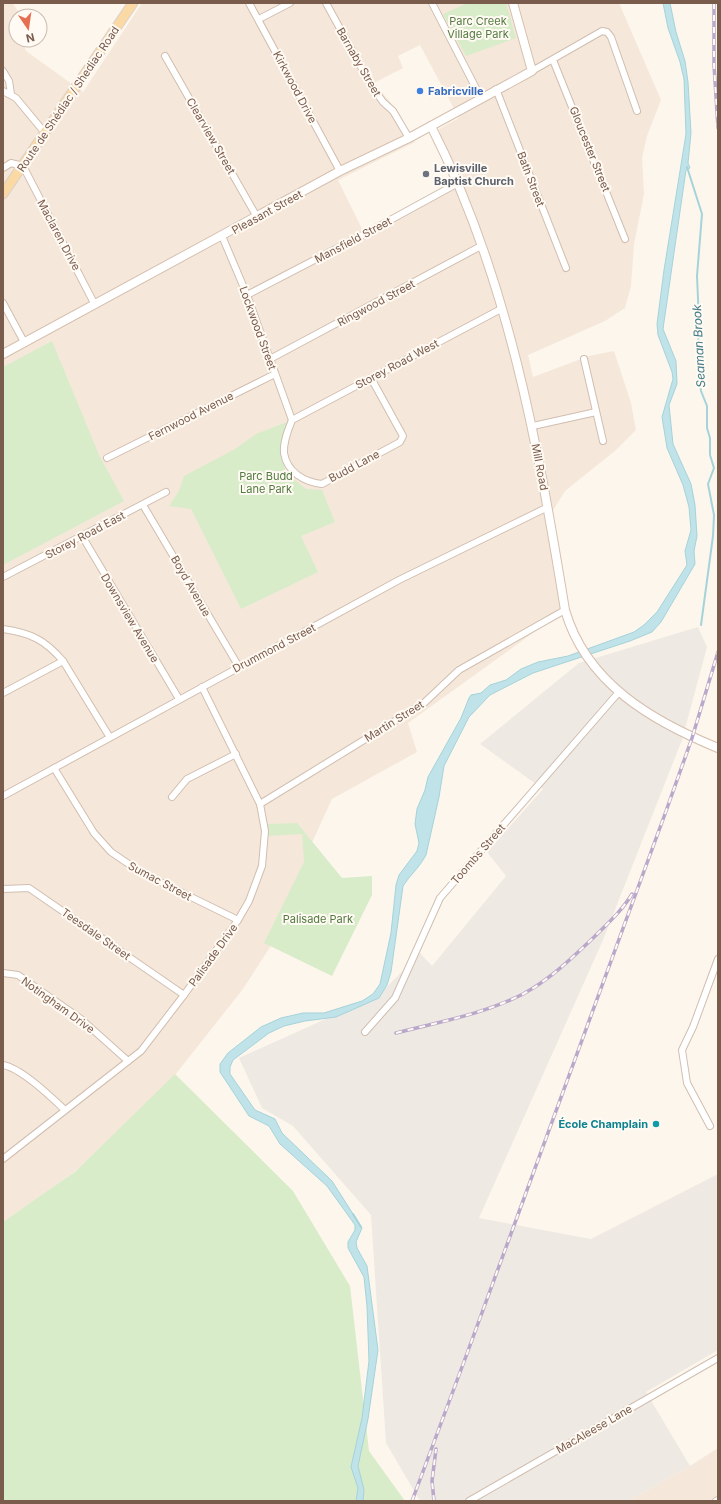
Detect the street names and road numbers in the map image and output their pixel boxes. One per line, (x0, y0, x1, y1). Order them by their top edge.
street label: Route de Shédiac / Shediac Road (14, 23, 122, 175)
street label: Barnaby Street (334, 25, 385, 99)
street label: Kirkwood Drive (270, 49, 320, 125)
street label: Clearview Street (183, 95, 239, 177)
street label: Gloucester Street (567, 104, 614, 194)
street label: Bath Street (514, 150, 548, 209)
street label: Pleasant Street (229, 187, 305, 237)
street label: Maclaren Drive (34, 197, 84, 273)
street label: Mansfield Street (312, 214, 394, 266)
street label: Ringwood Street (335, 276, 418, 329)
street label: Lockwood Street (236, 284, 280, 372)
street label: Storey Road West (353, 336, 441, 392)
street label: Fernwood Avenue (146, 388, 236, 444)
street label: Mill Road (529, 442, 551, 492)
street label: Budd Lane (326, 447, 382, 485)
street label: Storey Road East (43, 508, 128, 562)
street label: Boyd Avenue (168, 553, 214, 619)
street label: Downsview Avenue (98, 571, 162, 665)
street label: Drummond Street (230, 620, 318, 676)
street label: Martin Street (362, 697, 427, 745)
street label: Toombs Street (448, 821, 508, 887)
street label: Sumac Street (126, 858, 194, 904)
street label: Teesdale Street (59, 905, 134, 963)
street label: Palisade Drive (186, 921, 240, 989)
street label: Notingham Drive (19, 974, 97, 1036)
street label: MacAleese Lane (553, 1402, 635, 1456)

